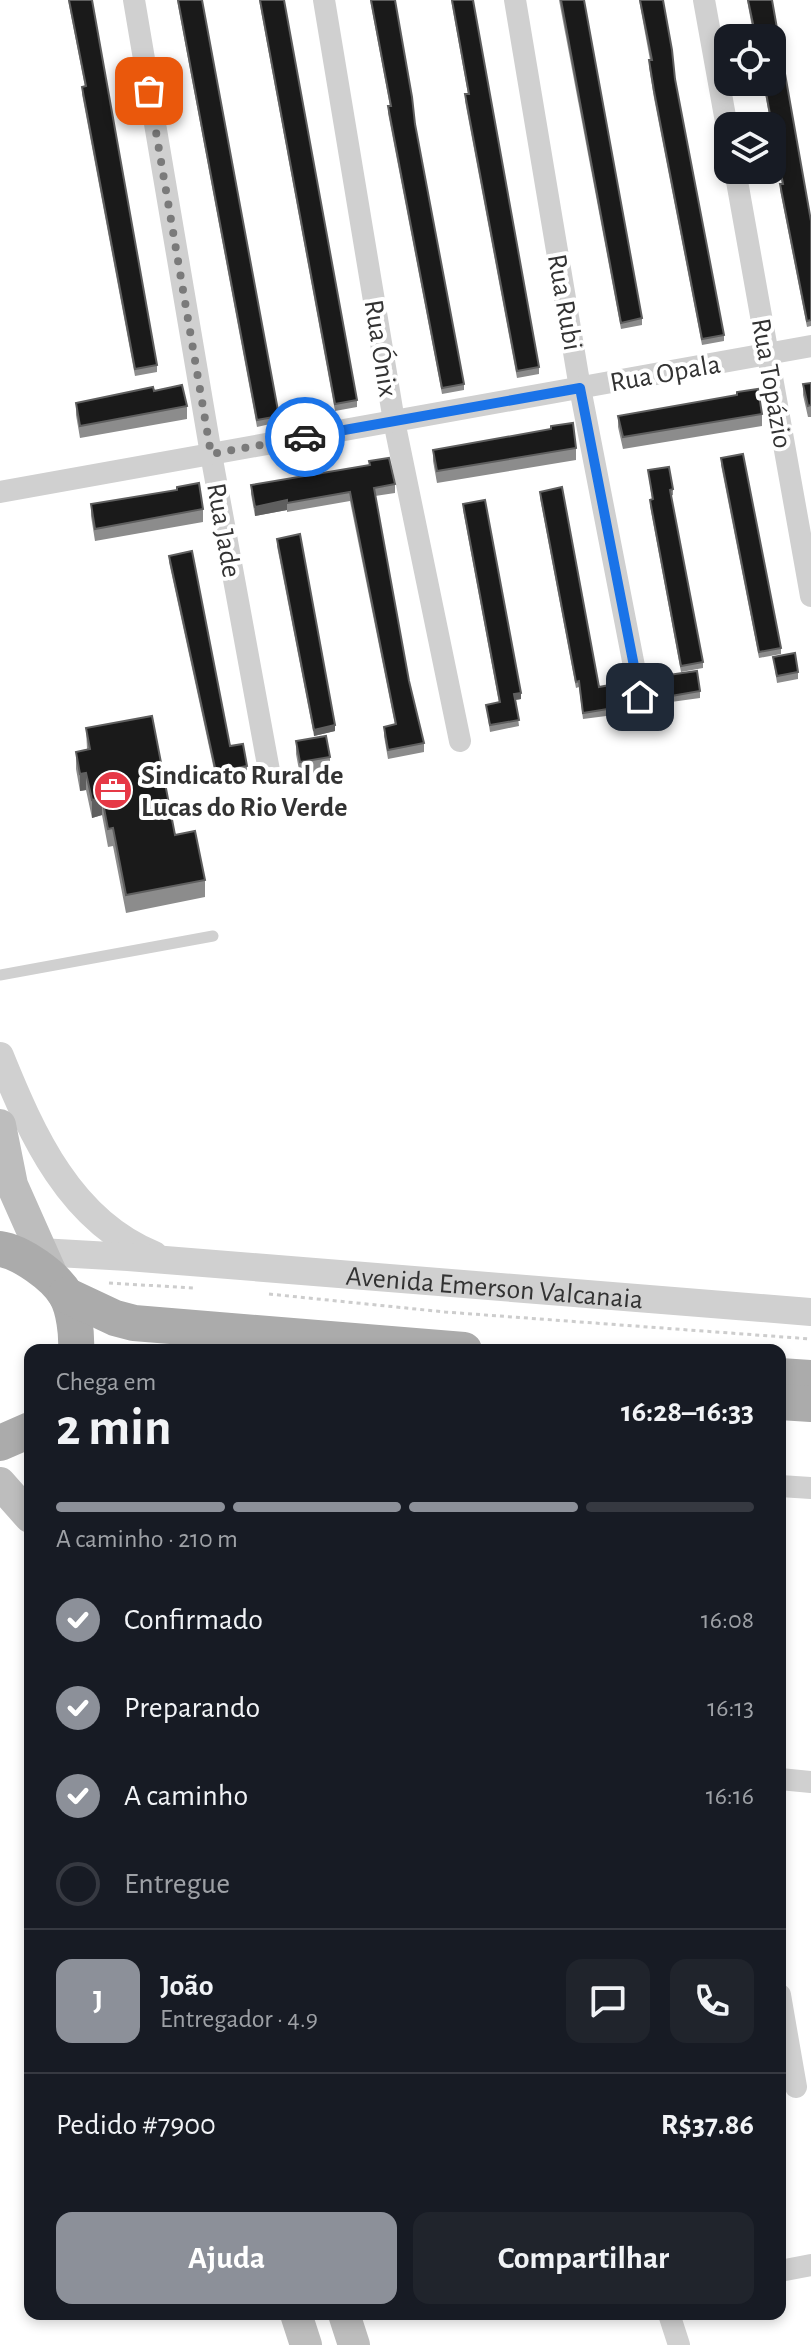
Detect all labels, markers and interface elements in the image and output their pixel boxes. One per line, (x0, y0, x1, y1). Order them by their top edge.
map controls (714, 24, 786, 184)
button: locate (714, 24, 786, 96)
pin (115, 57, 183, 125)
icon: bag (127, 69, 171, 113)
button: layers (714, 112, 786, 184)
street label: Rua Rubi (542, 252, 586, 353)
street label: Rua Ónix (359, 297, 404, 399)
street label: Rua Topázio (746, 316, 796, 451)
street label: Rua Opala (608, 350, 723, 397)
courier (265, 397, 345, 477)
icon: car (283, 415, 327, 459)
street label: Rua Jade (201, 481, 245, 580)
pin (606, 663, 674, 731)
icon: home (618, 675, 662, 719)
place label: Sindicato Rural de Lucas do Rio Verde (141, 762, 347, 822)
office icon: Sindicato Rural de Lucas do Rio Verde (92, 769, 134, 811)
street label: Avenida Emerson Valcanaia (345, 1263, 644, 1314)
text: Chega em (56, 1369, 156, 1395)
text: 16:28–16:33 (621, 1397, 754, 1427)
text: 2 min (56, 1402, 171, 1454)
text: A caminho · 210 m (56, 1526, 238, 1552)
icon: check (56, 1598, 100, 1642)
text: Confirmado (124, 1605, 263, 1635)
text: 16:08 (701, 1607, 754, 1633)
icon: check (56, 1686, 100, 1730)
text: Preparando (124, 1693, 260, 1723)
text: 16:13 (707, 1695, 754, 1721)
icon: check (56, 1774, 100, 1818)
text: A caminho (124, 1781, 248, 1811)
text: 16:16 (706, 1783, 754, 1809)
text: Entregue (124, 1869, 230, 1899)
button: chat (566, 1959, 650, 2043)
button: phone (670, 1959, 754, 2043)
text: João (160, 1971, 214, 2001)
text: J (93, 1986, 103, 2016)
text: Entregador · 4.9 (160, 2006, 318, 2032)
text: Pedido #7900 (56, 2110, 216, 2140)
text: R$37.86 (661, 2110, 754, 2140)
button: Ajuda (56, 2212, 397, 2304)
button: Compartilhar (413, 2212, 754, 2304)

